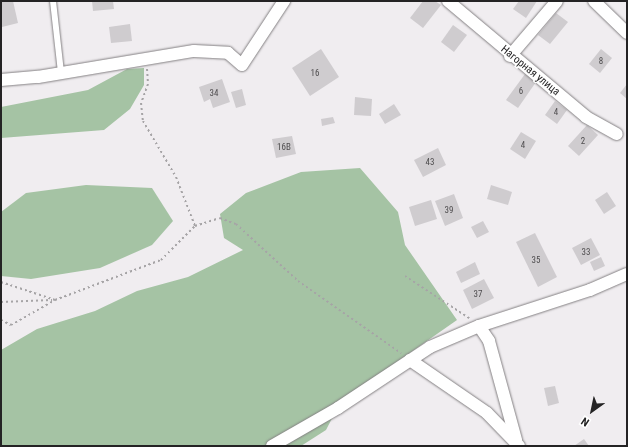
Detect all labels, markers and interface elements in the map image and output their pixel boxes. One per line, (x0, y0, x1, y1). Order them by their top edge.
street label: Нагорная улица (498, 43, 562, 99)
house number: 8 (599, 56, 603, 66)
house number: 16 (311, 68, 319, 78)
house number: 6 (519, 86, 523, 96)
house number: 34 (210, 88, 218, 98)
house number: 4 (554, 107, 558, 117)
house number: 2 (581, 136, 585, 146)
house number: 4 (521, 140, 525, 150)
house number: 16В (277, 142, 291, 152)
house number: 43 (426, 157, 434, 167)
house number: 39 (445, 205, 453, 215)
house number: 33 (582, 247, 590, 257)
house number: 35 (532, 255, 540, 265)
house number: 37 (474, 289, 482, 299)
north arrow (572, 391, 612, 431)
text: N (579, 414, 592, 429)

